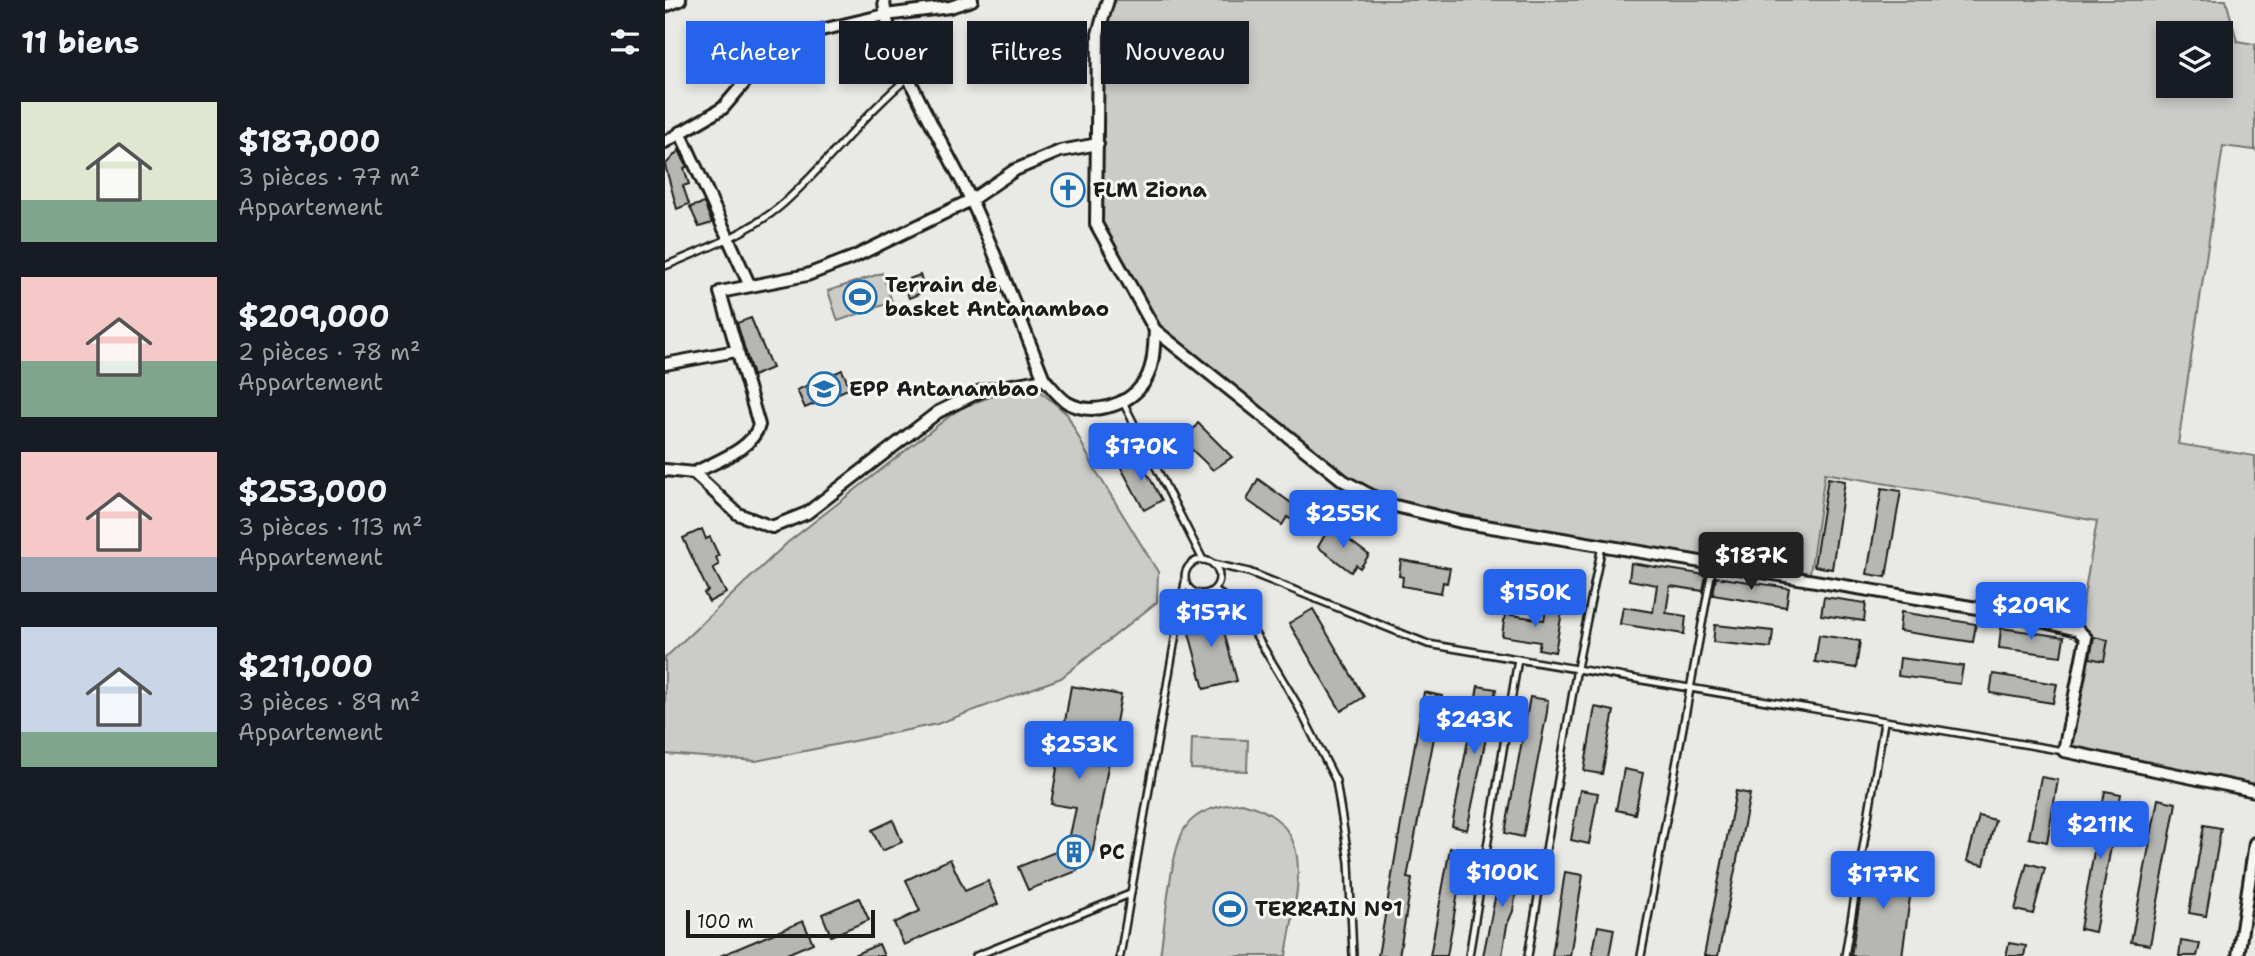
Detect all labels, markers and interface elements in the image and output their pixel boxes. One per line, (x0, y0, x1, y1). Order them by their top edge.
chip: Acheter (686, 21, 825, 84)
chip: Louer (839, 21, 953, 84)
chip: Filtres (967, 21, 1087, 84)
chip: Nouveau (1101, 21, 1249, 84)
map controls (2156, 21, 2233, 98)
button: layers (2156, 21, 2233, 98)
text: 11 biens (21, 22, 139, 63)
icon: filters (606, 23, 644, 61)
text: $187,000 (238, 121, 381, 162)
icon: home (77, 130, 161, 214)
text: 3 pièces · 77 m² (238, 162, 420, 192)
church icon: FLM Ziona (1049, 171, 1087, 209)
place label: FLM Ziona (1093, 176, 1207, 204)
text: Appartement (238, 192, 383, 222)
place label: Terrain de basket Antanambao (885, 271, 1109, 323)
sports icon: Terrain de basket Antanambao (841, 278, 879, 316)
text: $209,000 (238, 296, 390, 337)
icon: home (77, 305, 161, 389)
text: 2 pièces · 78 m² (238, 337, 421, 367)
text: Appartement (238, 367, 383, 397)
school or university icon: EPP Antanambao (805, 370, 843, 408)
place label: EPP Antanambao (849, 375, 1039, 403)
pin: $170K (1092, 424, 1190, 483)
text: $170K (1105, 431, 1177, 461)
text: $253,000 (238, 471, 387, 512)
icon: home (77, 480, 161, 564)
pin: $255K (1294, 490, 1392, 550)
text: $255K (1305, 498, 1381, 528)
text: 3 pièces · 113 m² (238, 512, 423, 542)
pin: $187K (1702, 532, 1800, 592)
text: $187K (1715, 540, 1787, 570)
text: Appartement (238, 542, 383, 572)
pin: $150K (1486, 570, 1584, 629)
text: $150K (1499, 577, 1571, 607)
pin: $209K (1982, 582, 2080, 642)
pin: $157K (1162, 590, 1260, 649)
text: $209K (1992, 590, 2070, 620)
text: $157K (1175, 597, 1247, 627)
text: $211,000 (238, 646, 373, 687)
icon: home (77, 655, 161, 739)
text: 3 pièces · 89 m² (238, 687, 420, 717)
pin: $243K (1425, 696, 1523, 756)
text: $243K (1435, 704, 1513, 734)
text: Appartement (238, 717, 383, 747)
pin: $253K (1030, 722, 1128, 781)
text: $253K (1040, 729, 1118, 759)
pin: $211K (2051, 802, 2149, 861)
text: $211K (2067, 809, 2133, 839)
building icon: PC (1055, 833, 1093, 871)
place label: PC (1099, 838, 1125, 866)
pin: $100K (1453, 850, 1551, 909)
pin: $177K (1834, 852, 1932, 911)
text: $100K (1466, 857, 1538, 887)
text: $177K (1847, 859, 1919, 889)
sports icon: TERRAIN N°1 (1211, 890, 1249, 928)
place label: TERRAIN N°1 (1255, 895, 1403, 923)
scale bar (686, 907, 875, 939)
text: 100 m (697, 909, 754, 934)

